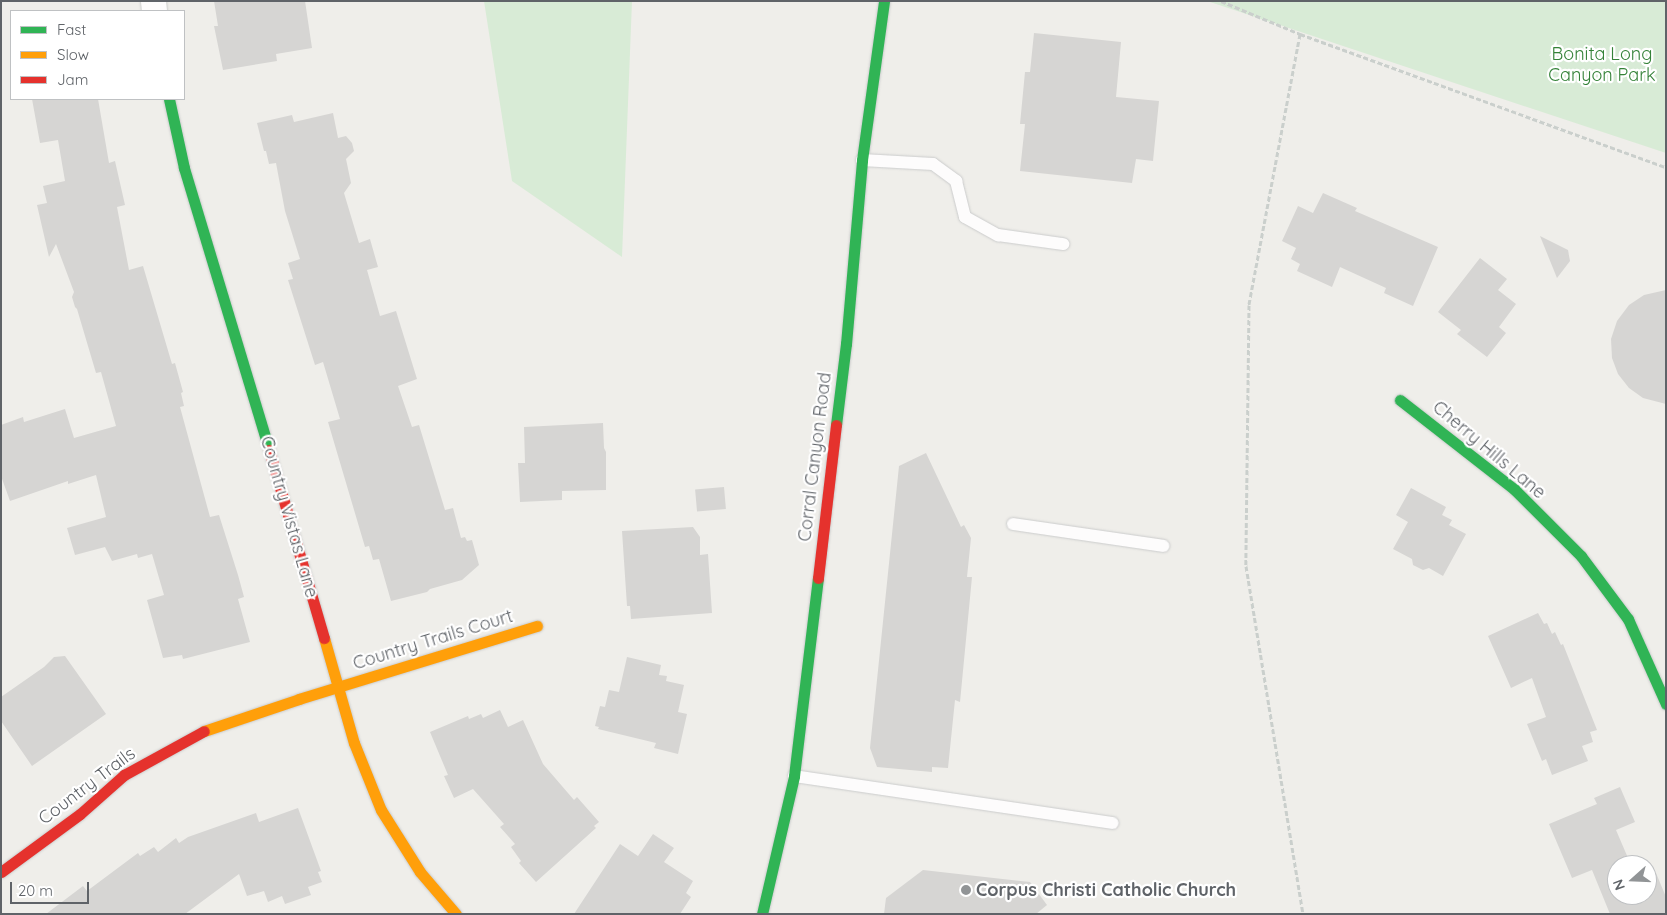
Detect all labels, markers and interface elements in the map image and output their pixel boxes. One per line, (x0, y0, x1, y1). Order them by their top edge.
legend (10, 10, 185, 100)
text: Fast (57, 20, 86, 39)
park label: Bonita Long Canyon Park (1548, 44, 1656, 86)
text: Slow (57, 45, 89, 64)
text: Jam (57, 70, 88, 89)
street label: Corral Canyon Road (794, 371, 836, 543)
street label: Cherry Hills Lane (1428, 397, 1550, 503)
street label: Country Vistas Lane (256, 434, 322, 600)
street label: Country Trails Court (350, 605, 516, 675)
street label: Country Trails (34, 743, 140, 829)
north arrow (1607, 855, 1657, 905)
scale bar (12, 872, 91, 904)
text: N (1609, 877, 1629, 893)
place label: Corpus Christi Catholic Church (976, 879, 1236, 901)
text: 20 m (18, 881, 53, 900)
marker: Corpus Christi Catholic Church (960, 884, 972, 896)

